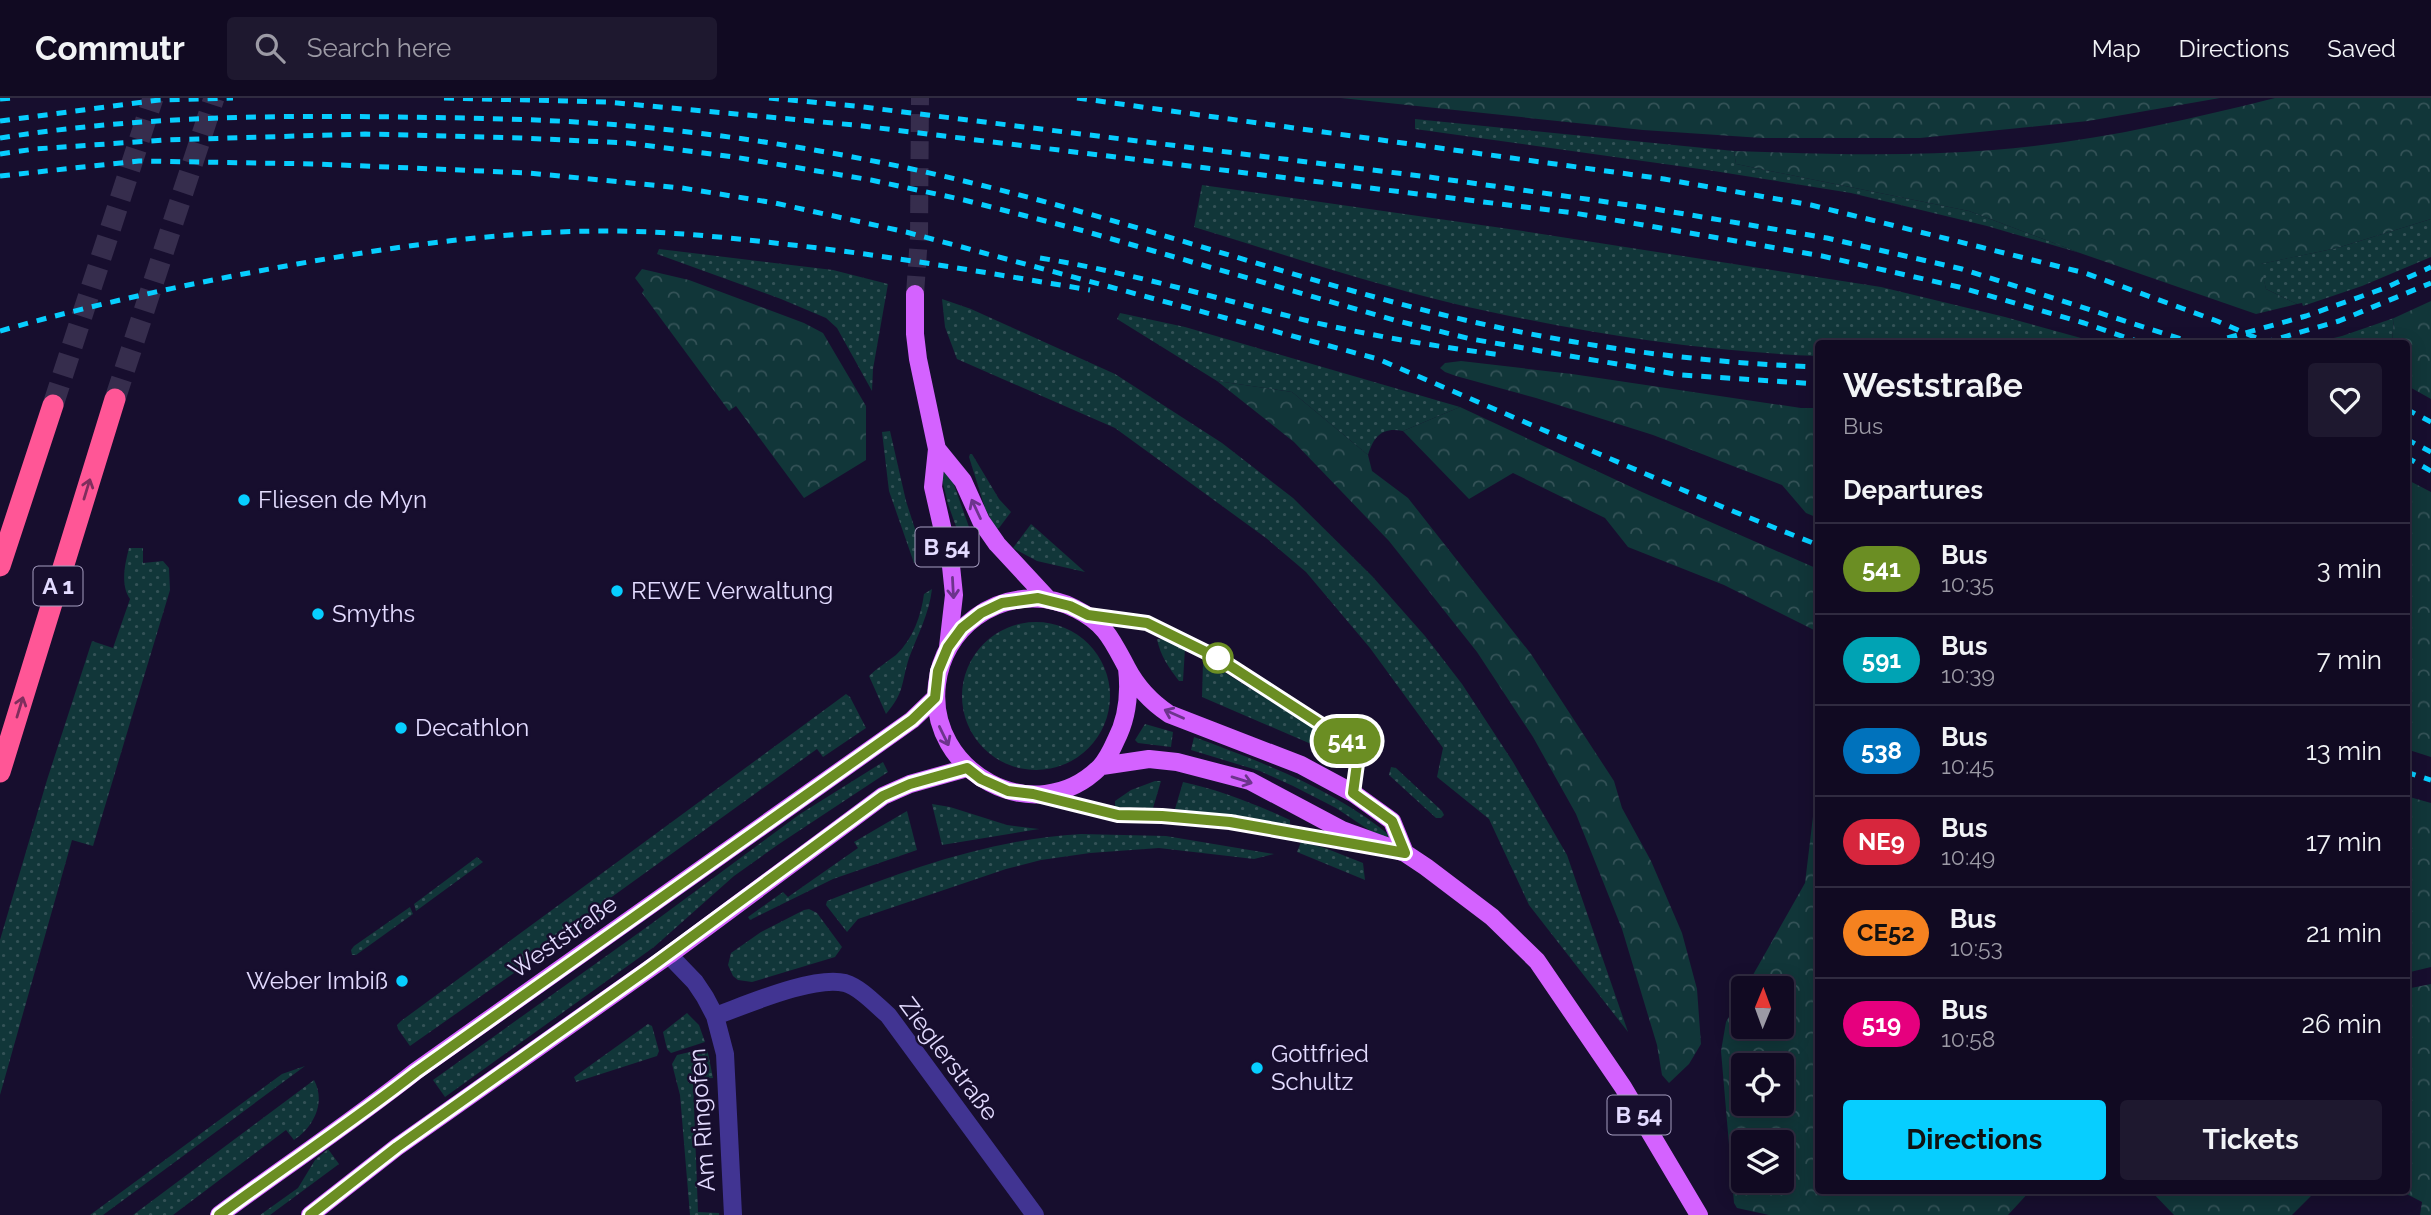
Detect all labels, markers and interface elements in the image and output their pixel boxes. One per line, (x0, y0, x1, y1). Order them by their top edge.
search box (227, 17, 717, 80)
text: Commutr (35, 29, 185, 68)
icon: search (251, 29, 289, 67)
text: Search here (307, 33, 451, 63)
text: Map (2092, 34, 2141, 63)
text: Directions (2179, 34, 2289, 63)
text: Saved (2327, 34, 2396, 63)
button: heart (2308, 363, 2382, 437)
text: Weststraße (1843, 366, 2023, 405)
text: Bus (1843, 412, 1883, 439)
text: Departures (1843, 475, 1983, 505)
one-way arrow (82, 479, 95, 501)
place label: Fliesen de Myn (258, 485, 427, 514)
marker: Fliesen de Myn (236, 492, 252, 508)
one-way arrow (968, 499, 982, 520)
road number: B 54 (916, 528, 978, 566)
text: Bus (1941, 540, 1988, 570)
text: 541 (1862, 554, 1901, 583)
text: 3 min (2317, 554, 2382, 584)
road number: A 1 (34, 566, 82, 606)
text: 10:35 (1941, 570, 1994, 597)
place label: REWE Verwaltung (631, 576, 833, 605)
one-way arrow (946, 576, 959, 599)
marker: REWE Verwaltung (609, 583, 625, 599)
place label: Smyths (332, 599, 415, 628)
marker: Smyths (310, 606, 326, 622)
text: Bus (1941, 631, 1988, 661)
unlabelled marker (1203, 643, 1233, 673)
text: 591 (1862, 645, 1901, 674)
text: 7 min (2317, 645, 2382, 675)
text: 10:39 (1941, 661, 1995, 688)
one-way arrow (15, 696, 28, 718)
one-way arrow (1164, 707, 1185, 720)
place label: Decathlon (415, 713, 529, 742)
line badge: 541 (1307, 718, 1387, 764)
marker: Decathlon (393, 720, 409, 736)
text: Bus (1941, 722, 1988, 752)
one-way arrow (938, 725, 952, 746)
text: 541 (1328, 726, 1366, 755)
text: 538 (1861, 736, 1902, 765)
text: 13 min (2306, 736, 2382, 766)
text: 10:45 (1941, 752, 1994, 779)
one-way arrow (1231, 774, 1253, 787)
text: Bus (1941, 813, 1988, 843)
text: NE9 (1858, 827, 1905, 856)
text: 17 min (2306, 827, 2382, 857)
text: 10:49 (1941, 843, 1995, 870)
street label: Weststraße (503, 889, 622, 984)
text: Bus (1950, 904, 1996, 934)
text: CE52 (1857, 918, 1915, 947)
text: 21 min (2306, 918, 2382, 948)
text: 10:53 (1950, 934, 2003, 961)
place label: Weber Imbiß (246, 966, 388, 995)
marker: Weber Imbiß (394, 973, 410, 989)
north arrow (1731, 976, 1794, 1040)
map controls (1731, 976, 1794, 1193)
street label: Zieglerstraße (894, 991, 1005, 1126)
text: Bus (1941, 995, 1988, 1025)
text: 519 (1862, 1009, 1901, 1038)
text: 26 min (2301, 1009, 2382, 1039)
text: 10:58 (1941, 1025, 1995, 1052)
place label: Gottfried Schultz (1271, 1039, 1369, 1096)
street label: Am Ringofen (682, 1047, 721, 1193)
button: locate (1731, 1053, 1794, 1116)
marker: Gottfried Schultz (1249, 1060, 1265, 1076)
road number: B 54 (1608, 1096, 1670, 1134)
button: Directions (1843, 1100, 2106, 1180)
button: Tickets (2120, 1100, 2382, 1180)
button: layers (1731, 1130, 1794, 1193)

